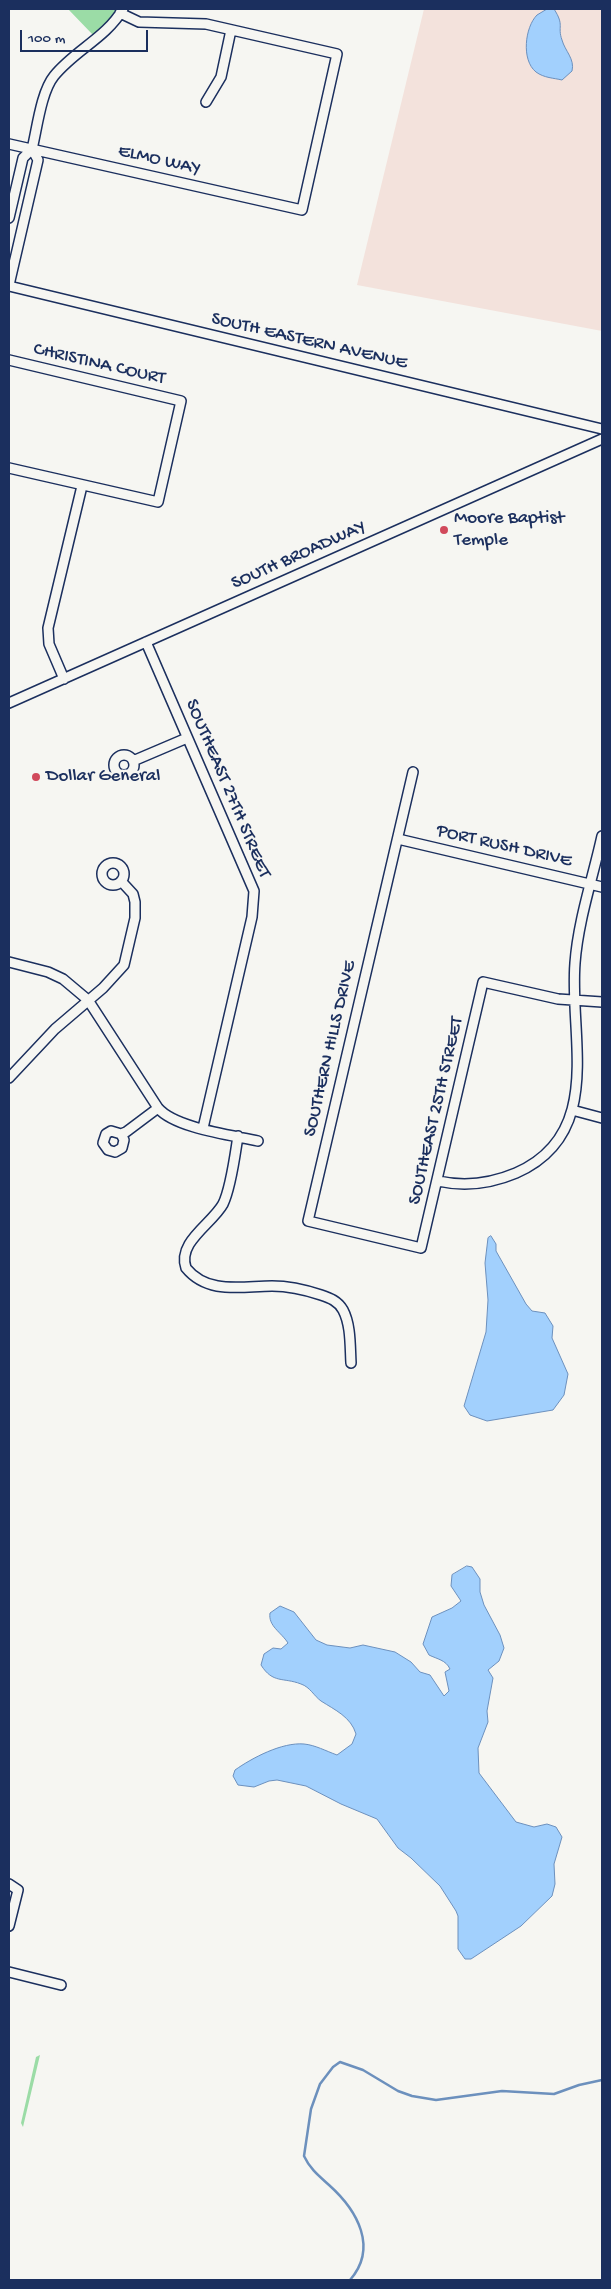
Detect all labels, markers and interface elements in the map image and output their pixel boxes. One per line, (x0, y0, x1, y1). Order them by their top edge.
scale bar (22, 20, 150, 52)
text: 100 m (28, 30, 65, 48)
street label: ELMO WAY (115, 140, 203, 182)
street label: SOUTH EASTERN AVENUE (209, 308, 409, 376)
street label: CHRISTINA COURT (31, 339, 167, 391)
place label: Moore Baptist Temple (454, 508, 564, 552)
street label: SOUTH BROADWAY (228, 516, 370, 596)
marker: Moore Baptist Temple (438, 524, 450, 536)
street label: SOUTHEAST 27TH STREET (179, 696, 275, 882)
place label: Dollar General (46, 766, 160, 788)
marker: Dollar General (30, 771, 42, 783)
street label: PORT RUSH DRIVE (434, 820, 574, 874)
street label: SOUTHERN HILLS DRIVE (300, 959, 362, 1139)
street label: SOUTHEAST 25TH STREET (404, 1015, 470, 1207)

